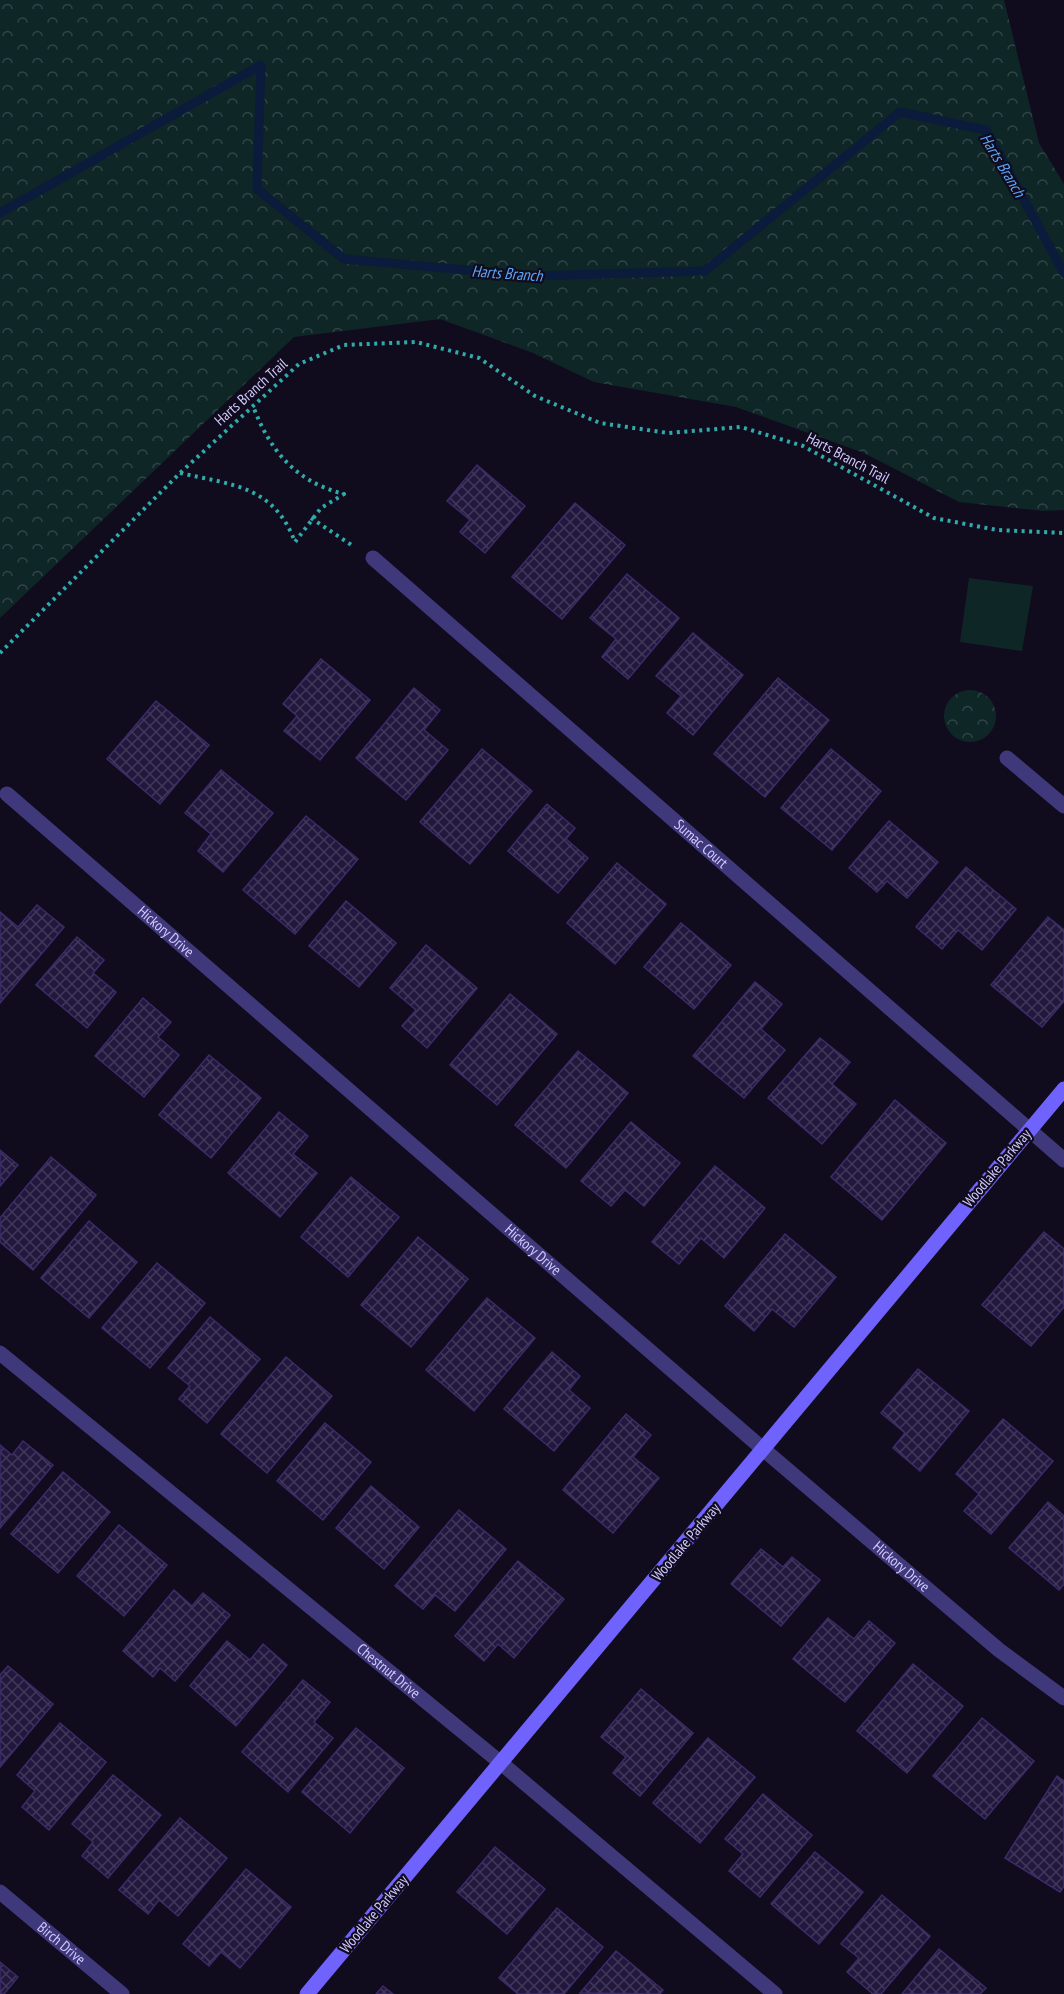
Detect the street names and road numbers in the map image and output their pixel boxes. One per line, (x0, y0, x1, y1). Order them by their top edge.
street label: Harts Branch Trail (210, 354, 291, 429)
street label: Harts Branch Trail (803, 428, 894, 488)
street label: Sumac Court (671, 815, 732, 872)
street label: Hickory Drive (134, 901, 198, 961)
street label: Woodlake Parkway (958, 1124, 1035, 1211)
street label: Hickory Drive (501, 1220, 566, 1279)
street label: Woodlake Parkway (647, 1498, 724, 1585)
street label: Hickory Drive (869, 1537, 934, 1596)
street label: Chestnut Drive (353, 1639, 424, 1702)
street label: Woodlake Parkway (335, 1870, 412, 1957)
street label: Birch Drive (34, 1917, 90, 1968)

